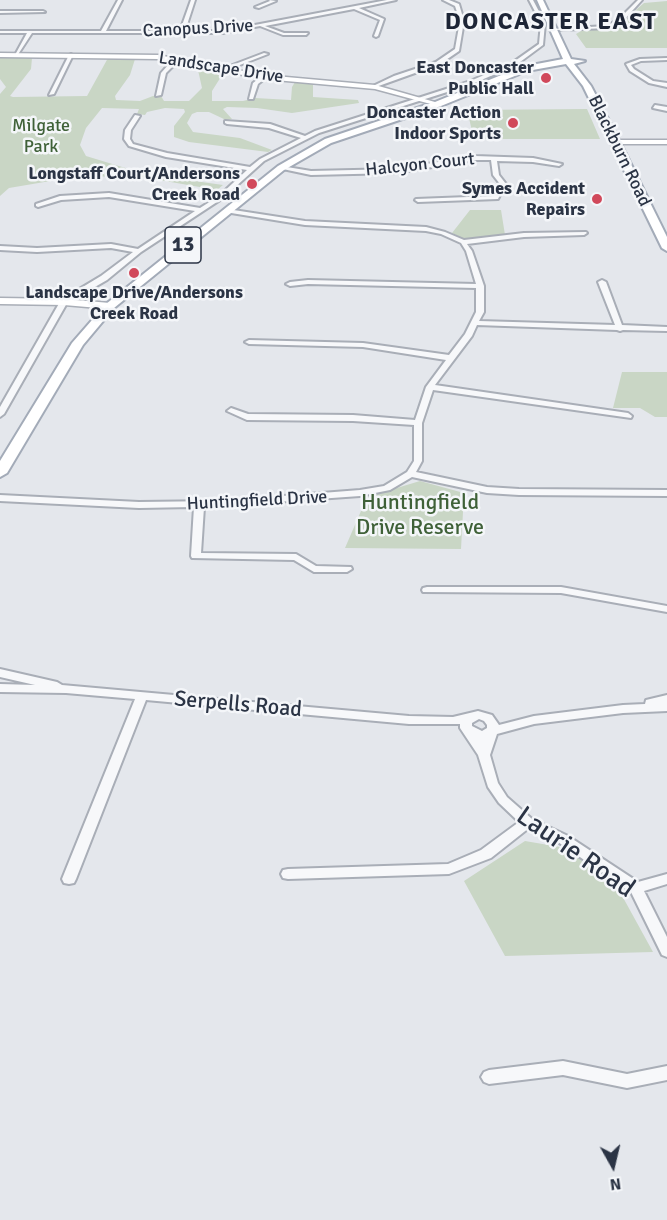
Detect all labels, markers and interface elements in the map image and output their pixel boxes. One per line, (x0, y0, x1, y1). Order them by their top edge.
district label: DONCASTER EAST (445, 9, 657, 37)
street label: Canopus Drive (142, 15, 254, 43)
street label: Landscape Drive (157, 47, 285, 89)
place label: East Doncaster Public Hall (416, 57, 534, 100)
marker: East Doncaster Public Hall (539, 71, 553, 85)
street label: Blackburn Road (583, 92, 655, 210)
place label: Doncaster Action Indoor Sports (366, 102, 501, 144)
park label: Milgate Park (12, 115, 70, 158)
marker: Doncaster Action Indoor Sports (506, 116, 520, 130)
street label: Halcyon Court (364, 149, 476, 181)
place label: Longstaff Court/Andersons Creek Road (28, 163, 240, 206)
marker: Longstaff Court/Andersons Creek Road (245, 177, 259, 191)
place label: Symes Accident Repairs (462, 178, 585, 220)
marker: Symes Accident Repairs (590, 192, 604, 206)
road number: 13 (165, 227, 201, 263)
marker: Landscape Drive/Andersons Creek Road (127, 266, 141, 280)
place label: Landscape Drive/Andersons Creek Road (25, 282, 243, 324)
street label: Huntingfield Drive (186, 487, 328, 515)
park label: Huntingfield Drive Reserve (356, 490, 484, 542)
street label: Serpells Road (173, 686, 303, 724)
street label: Laurie Road (509, 800, 641, 906)
north arrow (583, 1136, 643, 1196)
text: N (609, 1173, 622, 1195)

